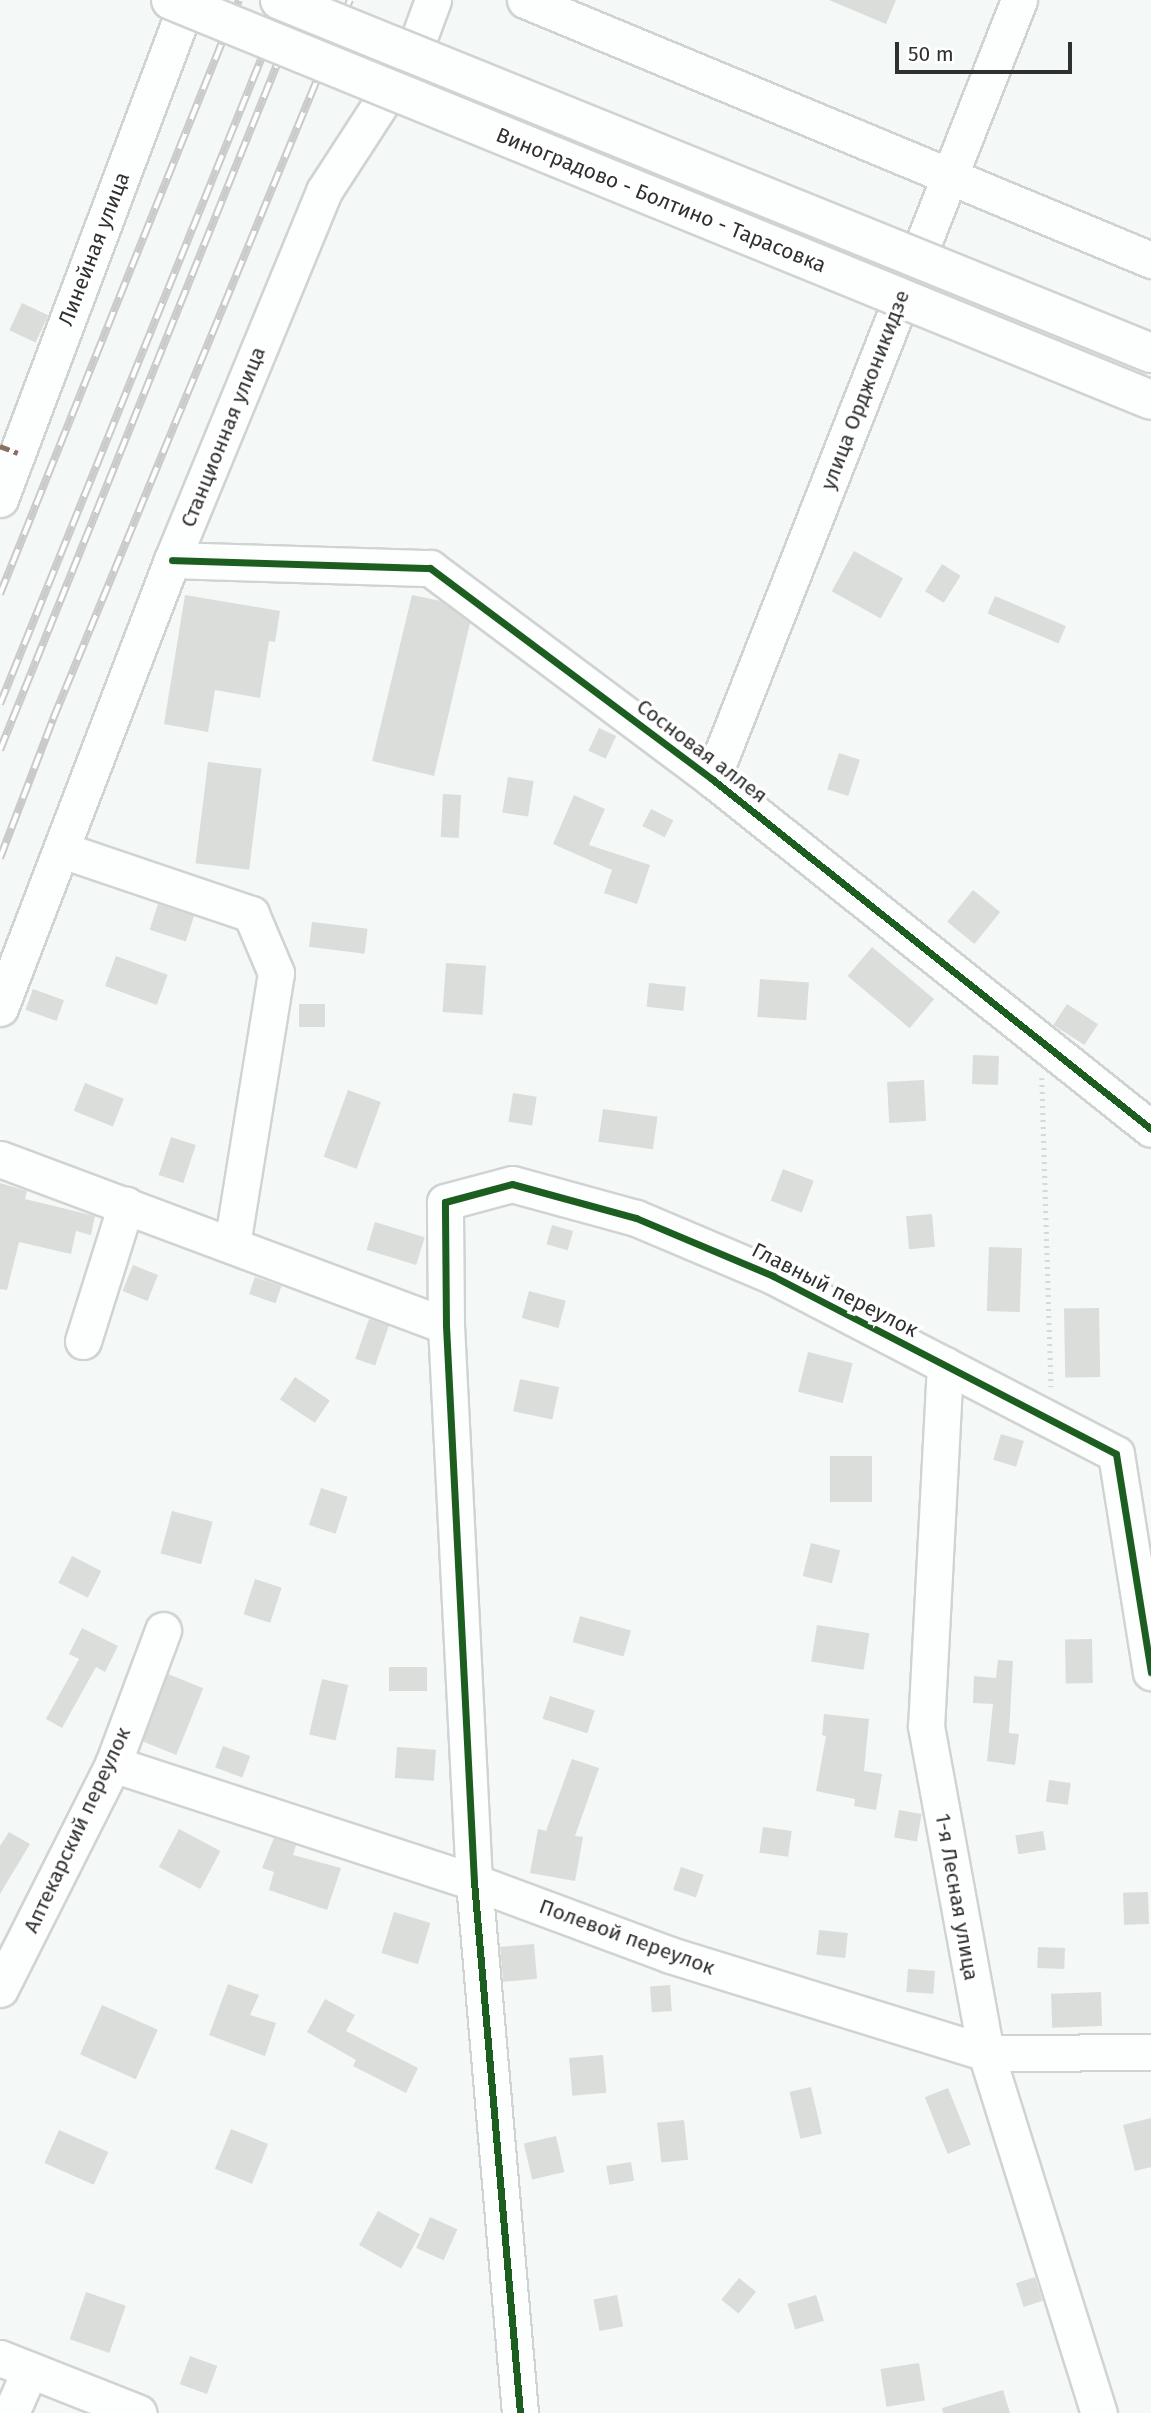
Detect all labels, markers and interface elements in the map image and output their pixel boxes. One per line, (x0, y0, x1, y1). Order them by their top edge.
scale bar (899, 28, 1076, 72)
text: 50 m (908, 41, 954, 67)
street label: Виноградово - Болтино - Тарасовка (492, 122, 830, 278)
street label: Линейная улица (53, 169, 135, 329)
street label: улица Орджоникидзе (815, 287, 915, 493)
street label: Станционная улица (175, 343, 271, 531)
street label: Сосновая аллея (632, 694, 772, 808)
street label: Главный переулок (748, 1237, 922, 1343)
street label: Аптекарский переулок (18, 1723, 136, 1937)
street label: 1-я Лесная улица (930, 1811, 984, 1983)
street label: Полевой переулок (536, 1894, 718, 1980)

